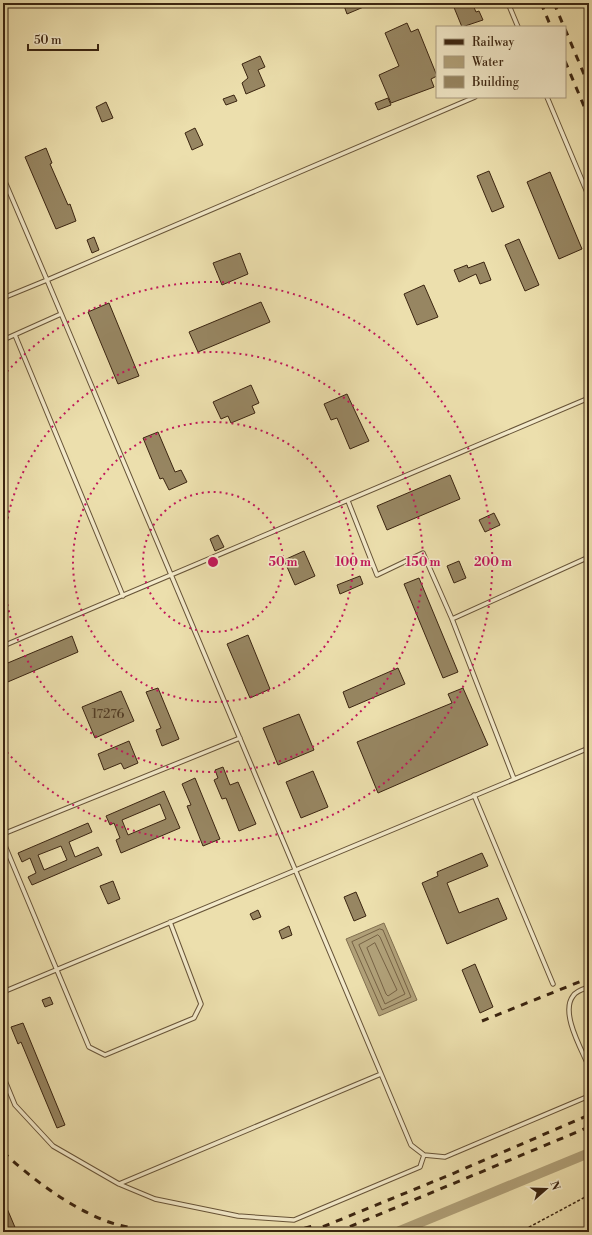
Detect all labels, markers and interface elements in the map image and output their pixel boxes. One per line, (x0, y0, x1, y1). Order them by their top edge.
scale bar (28, 26, 98, 52)
legend (436, 26, 566, 98)
text: 50 m (34, 33, 62, 48)
text: Railway (472, 35, 514, 50)
text: Water (471, 55, 504, 70)
text: Building (471, 75, 520, 90)
centre of rings (206, 555, 220, 569)
text: 50 m (268, 555, 298, 570)
text: 100 m (335, 555, 371, 570)
text: 150 m (406, 555, 440, 570)
text: 200 m (474, 555, 512, 570)
house number: 17276 (92, 706, 124, 722)
north arrow (526, 1169, 566, 1209)
text: N (546, 1179, 563, 1193)

